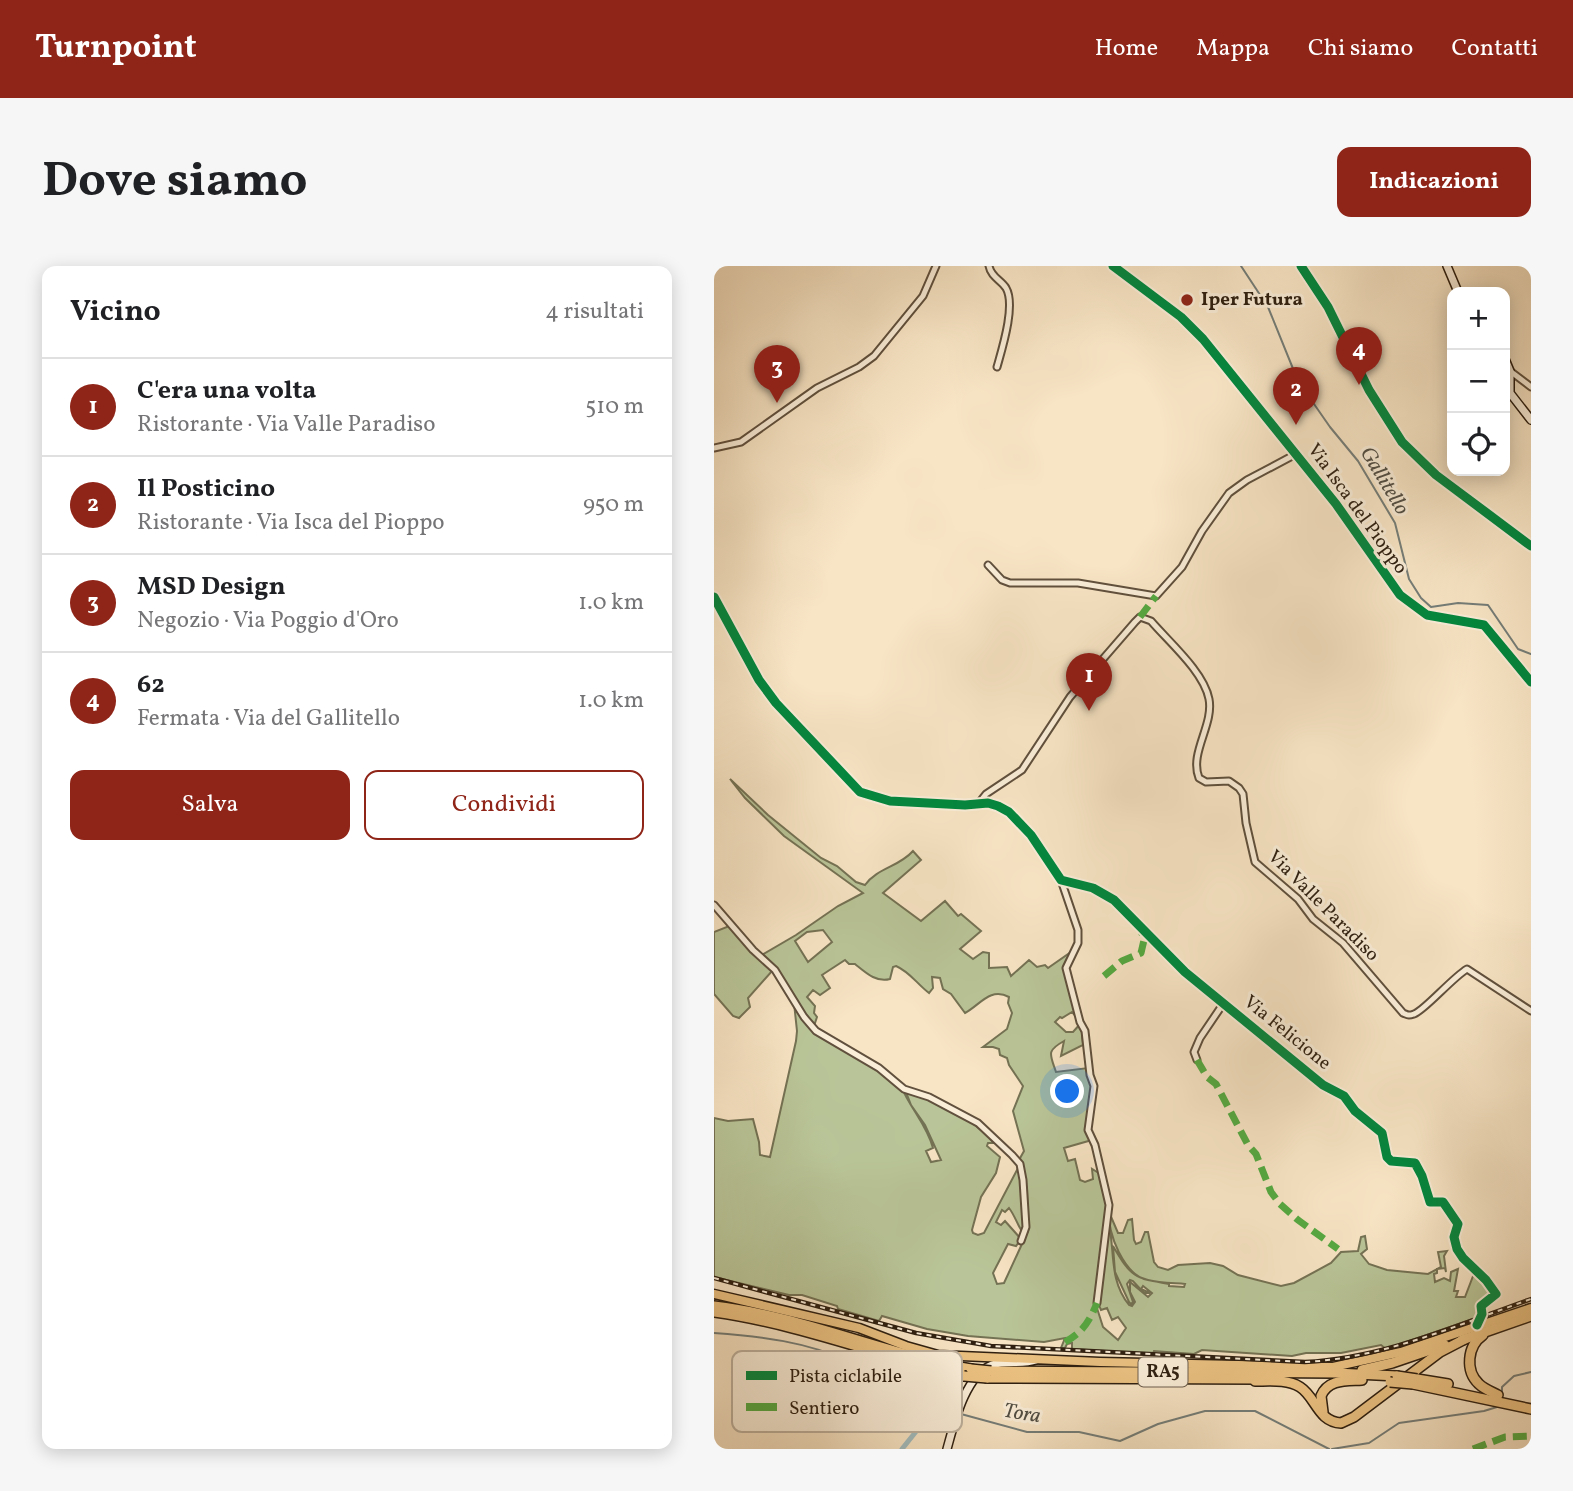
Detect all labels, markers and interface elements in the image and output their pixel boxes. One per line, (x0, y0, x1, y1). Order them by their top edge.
text: Turnpoint (35, 26, 197, 72)
text: Home (1095, 32, 1158, 66)
text: Mappa (1196, 32, 1270, 66)
text: Chi siamo (1308, 32, 1413, 66)
text: Contatti (1451, 32, 1538, 66)
button: Indicazioni (1337, 147, 1531, 217)
text: Dove siamo (42, 148, 308, 217)
place label: Iper Futura (1201, 287, 1303, 313)
map controls (1447, 287, 1510, 476)
button: + (1447, 287, 1510, 350)
text: Vicino (70, 291, 161, 333)
marker: Iper Futura (1179, 292, 1195, 308)
text: 4 risultati (545, 296, 644, 328)
pin: 4 (1336, 327, 1382, 385)
pin: 3 (754, 345, 800, 403)
button: − (1447, 350, 1510, 413)
pin: 2 (1273, 367, 1319, 425)
text: C'era una volta (137, 373, 316, 409)
text: 1 (88, 391, 98, 423)
text: 510 m (585, 391, 644, 423)
text: Ristorante · Via Valle Paradiso (137, 409, 435, 441)
button: locate (1447, 413, 1510, 476)
street label: Via Isca del Pioppo (1301, 438, 1413, 580)
water label: Gallitello (1352, 442, 1416, 521)
text: Il Posticino (137, 471, 275, 507)
text: 2 (87, 489, 99, 521)
text: 950 m (583, 489, 644, 521)
text: Ristorante · Via Isca del Pioppo (137, 507, 445, 539)
text: MSD Design (137, 569, 286, 605)
text: 3 (87, 587, 99, 619)
text: 1.0 km (578, 587, 644, 619)
text: Negozio · Via Poggio d'Oro (137, 605, 399, 637)
pin: 1 (1066, 653, 1112, 711)
text: 62 (137, 667, 165, 703)
text: 4 (86, 685, 100, 717)
text: 1.0 km (578, 685, 644, 717)
text: Fermata · Via del Gallitello (137, 703, 400, 735)
button: Salva (70, 770, 350, 840)
button: Condividi (364, 770, 644, 840)
street label: Via Valle Paradiso (1261, 844, 1385, 968)
street label: Via Felicione (1238, 990, 1336, 1076)
your location (1050, 1074, 1084, 1108)
legend (732, 1351, 962, 1432)
road number: RA5 (1138, 1358, 1188, 1386)
text: Pista ciclabile (789, 1364, 902, 1390)
text: Sentiero (789, 1396, 859, 1422)
water label: Tora (1001, 1397, 1043, 1431)

